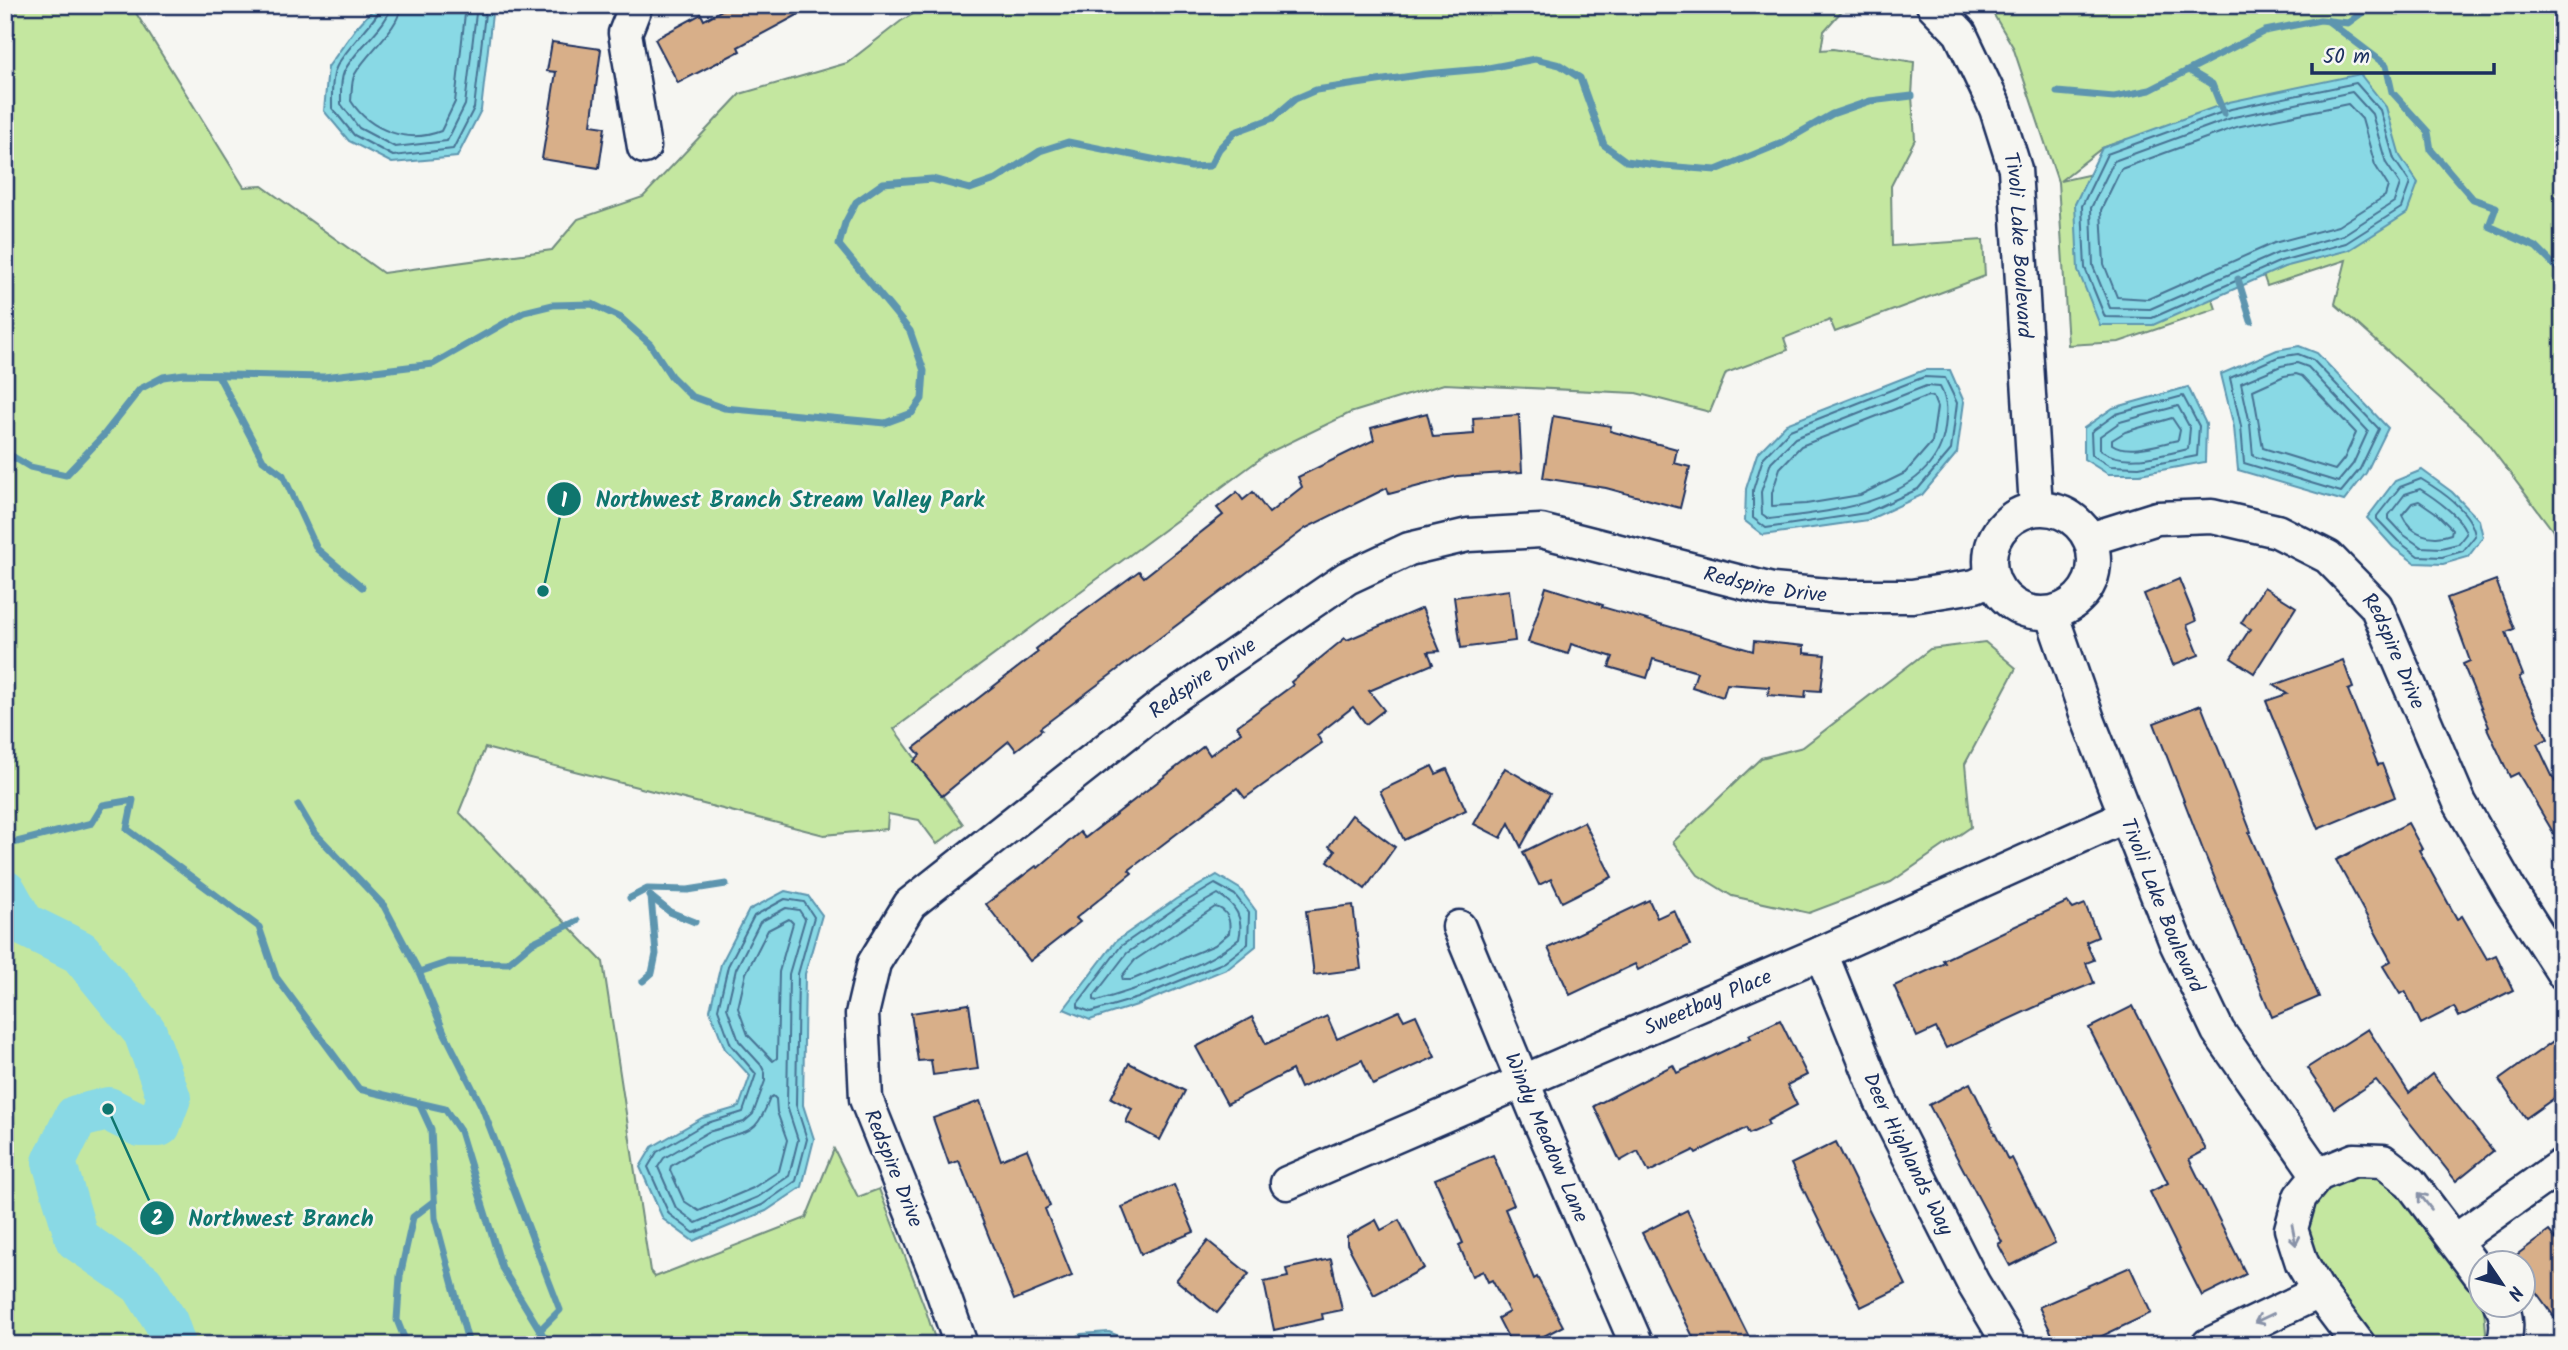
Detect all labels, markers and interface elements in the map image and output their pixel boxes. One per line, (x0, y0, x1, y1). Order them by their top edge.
scale bar (2312, 32, 2494, 76)
text: 50 m (2323, 41, 2370, 74)
street label: Tivoli Lake Boulevard (1993, 148, 2040, 339)
callout: Northwest Branch Stream Valley Park (547, 477, 999, 521)
text: Northwest Branch Stream Valley Park (596, 483, 985, 519)
text: 1 (561, 485, 568, 518)
street label: Redspire Drive (1700, 558, 1829, 613)
street label: Redspire Drive (2353, 585, 2433, 715)
street label: Redspire Drive (1142, 630, 1264, 728)
street label: Tivoli Lake Boulevard (2111, 814, 2213, 999)
street label: Sweetbay Place (1639, 961, 1778, 1045)
street label: Windy Meadow Lane (1495, 1048, 1597, 1229)
street label: Deer Highlands Way (1853, 1068, 1961, 1242)
street label: Redspire Drive (854, 1105, 931, 1233)
one-way arrow (2418, 1192, 2433, 1210)
callout: Northwest Branch (140, 1196, 388, 1240)
text: Northwest Branch (188, 1202, 374, 1238)
text: 2 (151, 1203, 163, 1236)
one-way arrow (2289, 1224, 2302, 1246)
north arrow (2466, 1248, 2536, 1318)
text: N (2499, 1279, 2530, 1306)
one-way arrow (2253, 1313, 2274, 1326)

